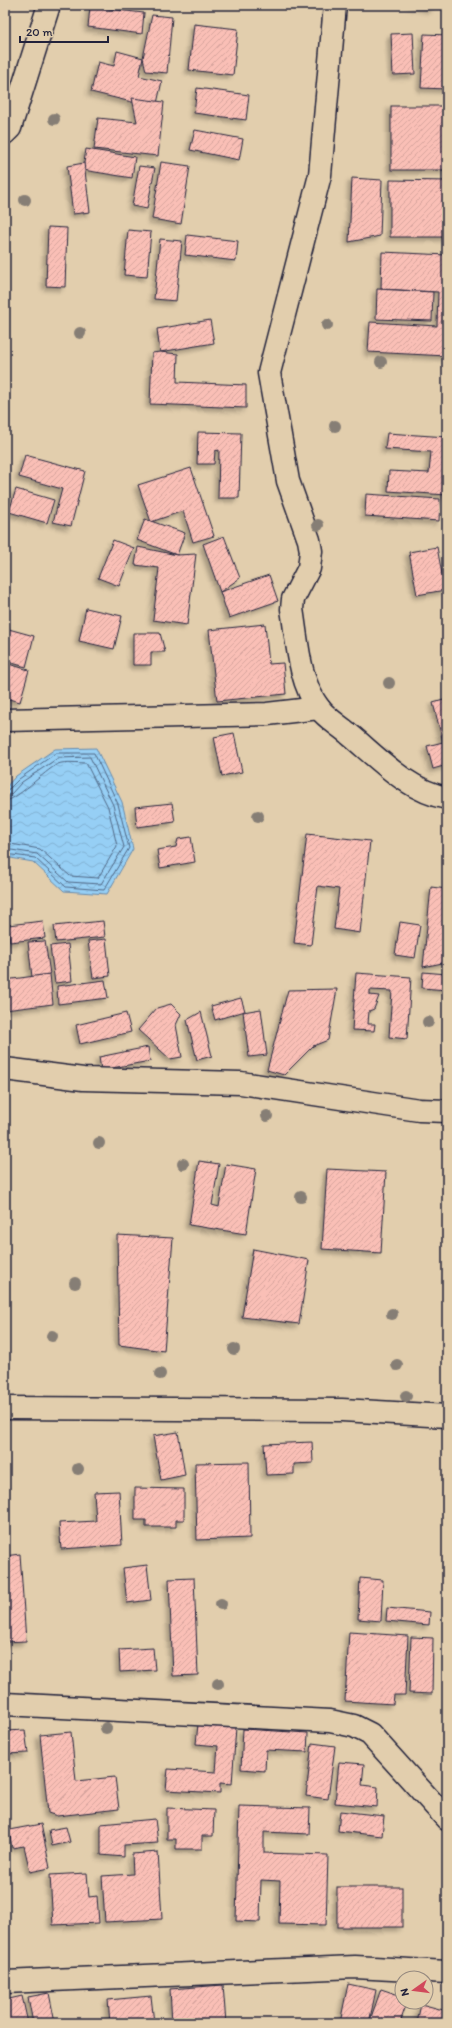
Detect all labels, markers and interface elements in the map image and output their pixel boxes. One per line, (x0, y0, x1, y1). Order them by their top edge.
scale bar (20, 18, 108, 44)
text: 20 m (26, 25, 53, 39)
north arrow (394, 1970, 434, 2010)
text: N (398, 1987, 412, 1997)

